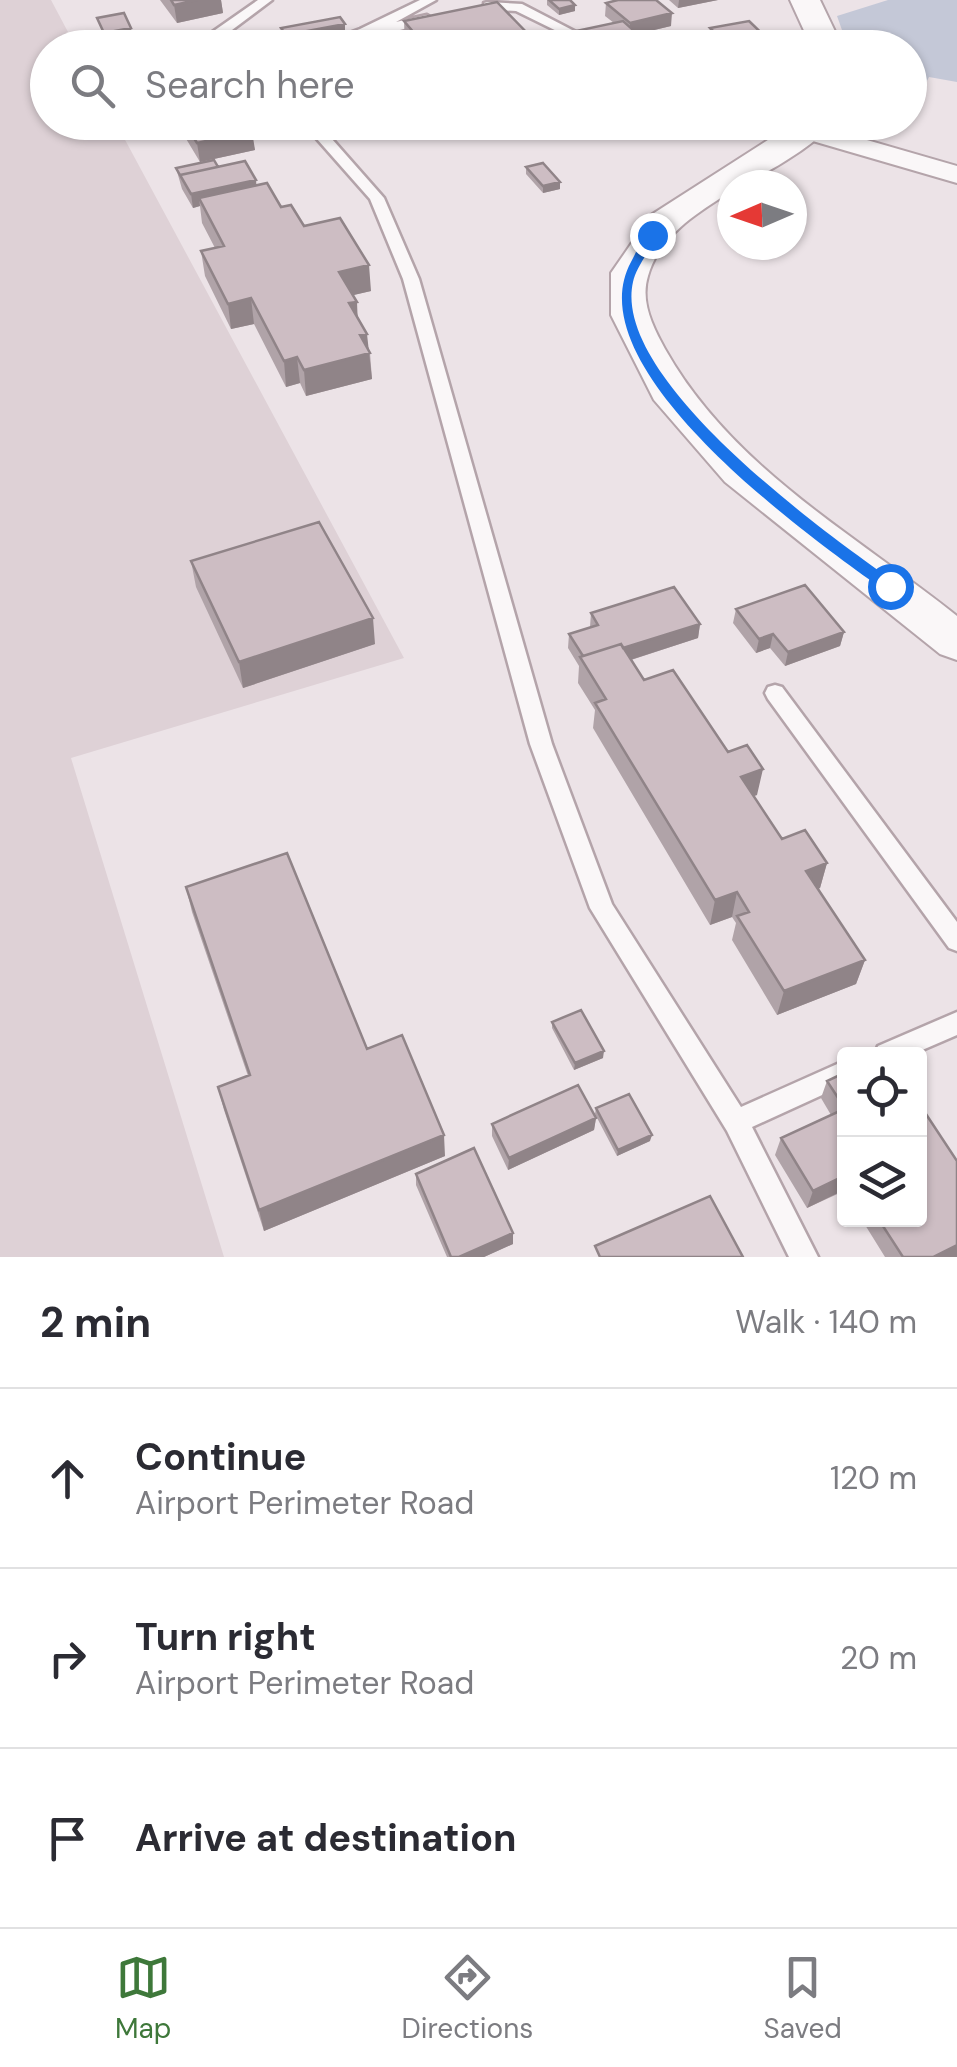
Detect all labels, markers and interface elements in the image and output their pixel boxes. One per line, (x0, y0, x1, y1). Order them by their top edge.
search box (30, 30, 927, 140)
icon: search (65, 58, 120, 113)
text: Search here (145, 60, 355, 110)
north arrow (717, 170, 807, 260)
route end (630, 213, 676, 259)
route start (868, 564, 914, 610)
map controls (837, 1047, 927, 1227)
button: locate (837, 1047, 927, 1137)
button: layers (837, 1137, 927, 1227)
text: 2 min (40, 1295, 151, 1350)
text: Walk · 140 m (735, 1301, 917, 1343)
text: Continue (135, 1432, 306, 1482)
icon: ahead (40, 1451, 95, 1506)
text: 120 m (830, 1457, 917, 1499)
text: Airport Perimeter Road (135, 1482, 474, 1524)
text: Turn right (135, 1612, 316, 1662)
icon: right (40, 1631, 95, 1686)
text: 20 m (840, 1637, 917, 1679)
text: Airport Perimeter Road (135, 1662, 474, 1704)
icon: arrive (40, 1811, 95, 1866)
text: Arrive at destination (135, 1813, 517, 1863)
tab: Map (115, 1950, 171, 2047)
tab: Directions (402, 1950, 533, 2047)
tab: Saved (763, 1950, 842, 2047)

